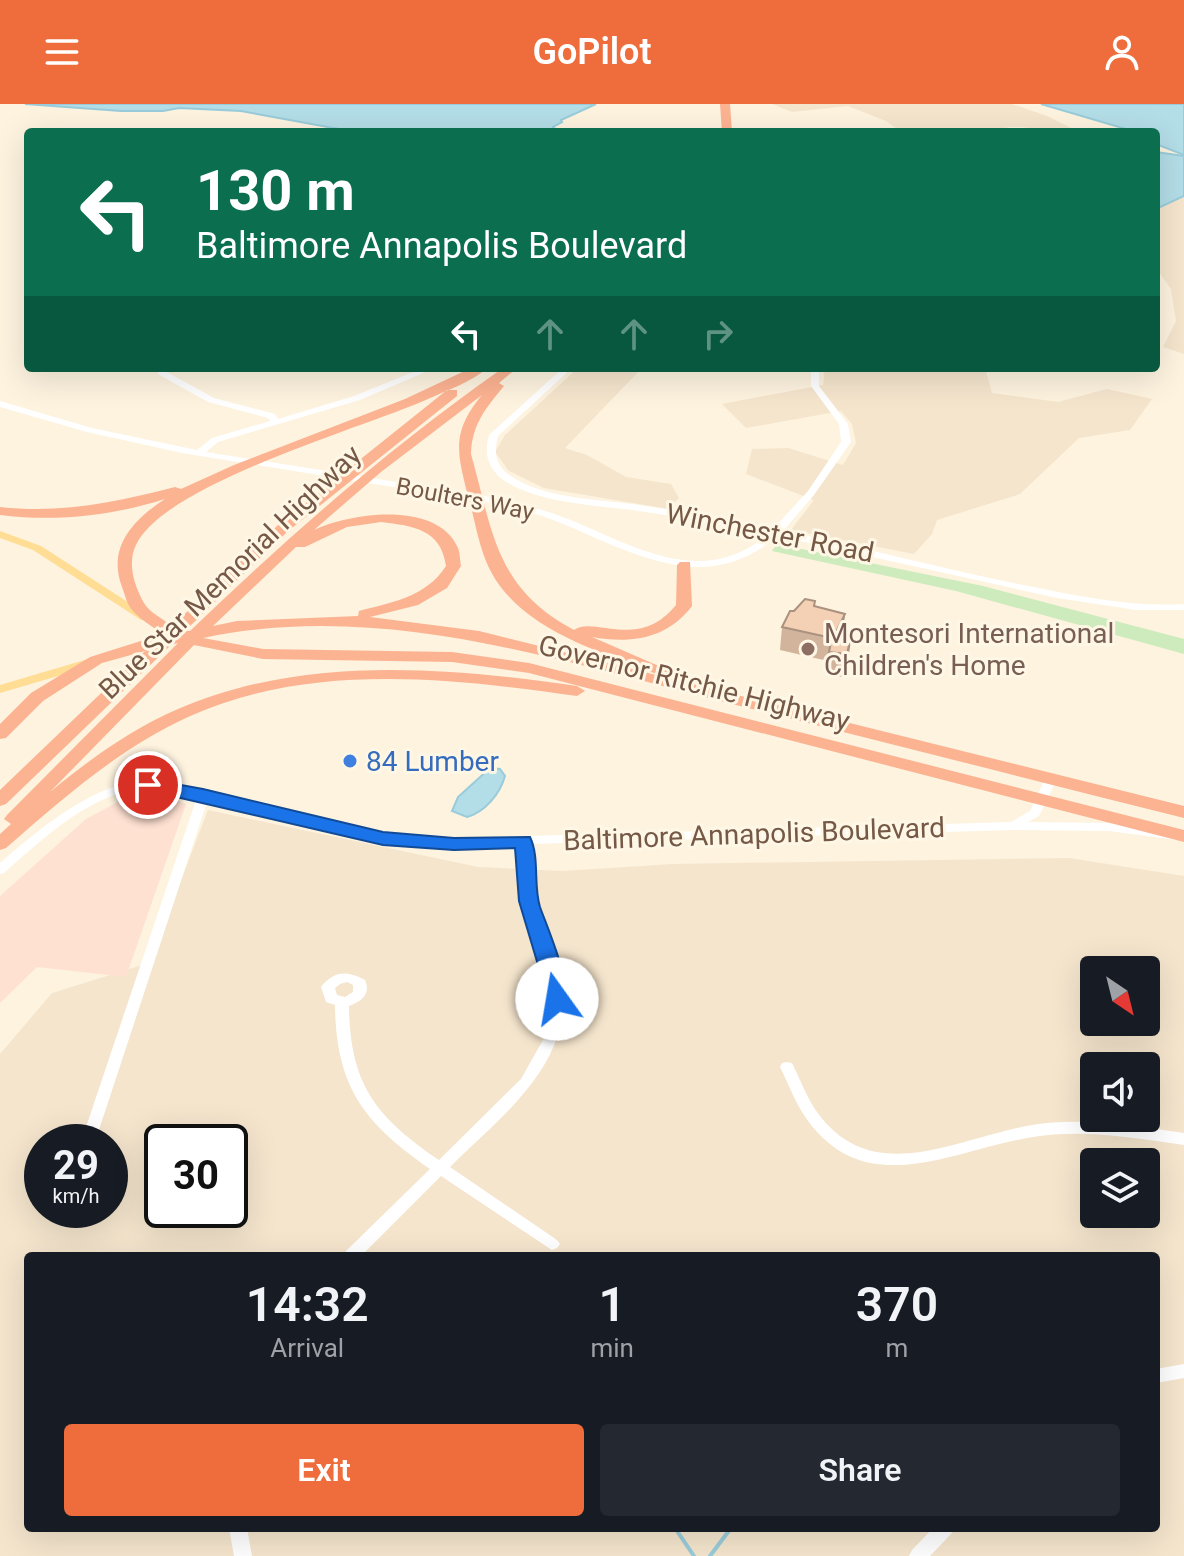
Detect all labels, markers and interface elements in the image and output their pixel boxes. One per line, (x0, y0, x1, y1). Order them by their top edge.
icon: menu (40, 30, 84, 74)
icon: person (1100, 30, 1144, 74)
text: GoPilot (532, 31, 652, 73)
text: 130 m (196, 158, 355, 224)
icon: left (64, 160, 168, 264)
text: Baltimore Annapolis Boulevard (196, 225, 687, 267)
icon: left (444, 312, 488, 356)
icon: ahead (528, 312, 572, 356)
icon: ahead (612, 312, 656, 356)
icon: right (696, 312, 740, 356)
street label: Blue Star Memorial Highway (92, 438, 368, 706)
street label: Boulters Way (394, 472, 537, 526)
street label: Winchester Road (663, 497, 877, 569)
place label: Montesori International Children's Home (824, 617, 1114, 682)
street label: Governor Ritchie Highway (535, 628, 853, 738)
marker: Montesori International Children's Home (799, 640, 817, 658)
place label: 84 Lumber (366, 745, 499, 778)
pin (114, 751, 182, 819)
marker: 84 Lumber (341, 752, 359, 770)
icon: arrive (126, 763, 170, 807)
street label: Baltimore Annapolis Boulevard (563, 811, 945, 857)
north arrow (1080, 956, 1160, 1036)
map controls (1080, 956, 1160, 1228)
position arrow (515, 957, 599, 1041)
button: sound (1080, 1052, 1160, 1132)
speed limit sign: 30 (144, 1124, 248, 1228)
text: 29 (53, 1142, 99, 1189)
button: layers (1080, 1148, 1160, 1228)
text: km/h (53, 1184, 99, 1208)
text: 14:32 (246, 1276, 369, 1333)
text: 1 (599, 1276, 626, 1333)
text: 370 (856, 1276, 938, 1333)
text: Arrival (270, 1333, 344, 1363)
text: min (590, 1333, 634, 1363)
text: m (886, 1333, 908, 1363)
button: Exit (64, 1424, 584, 1516)
button: Share (600, 1424, 1120, 1516)

